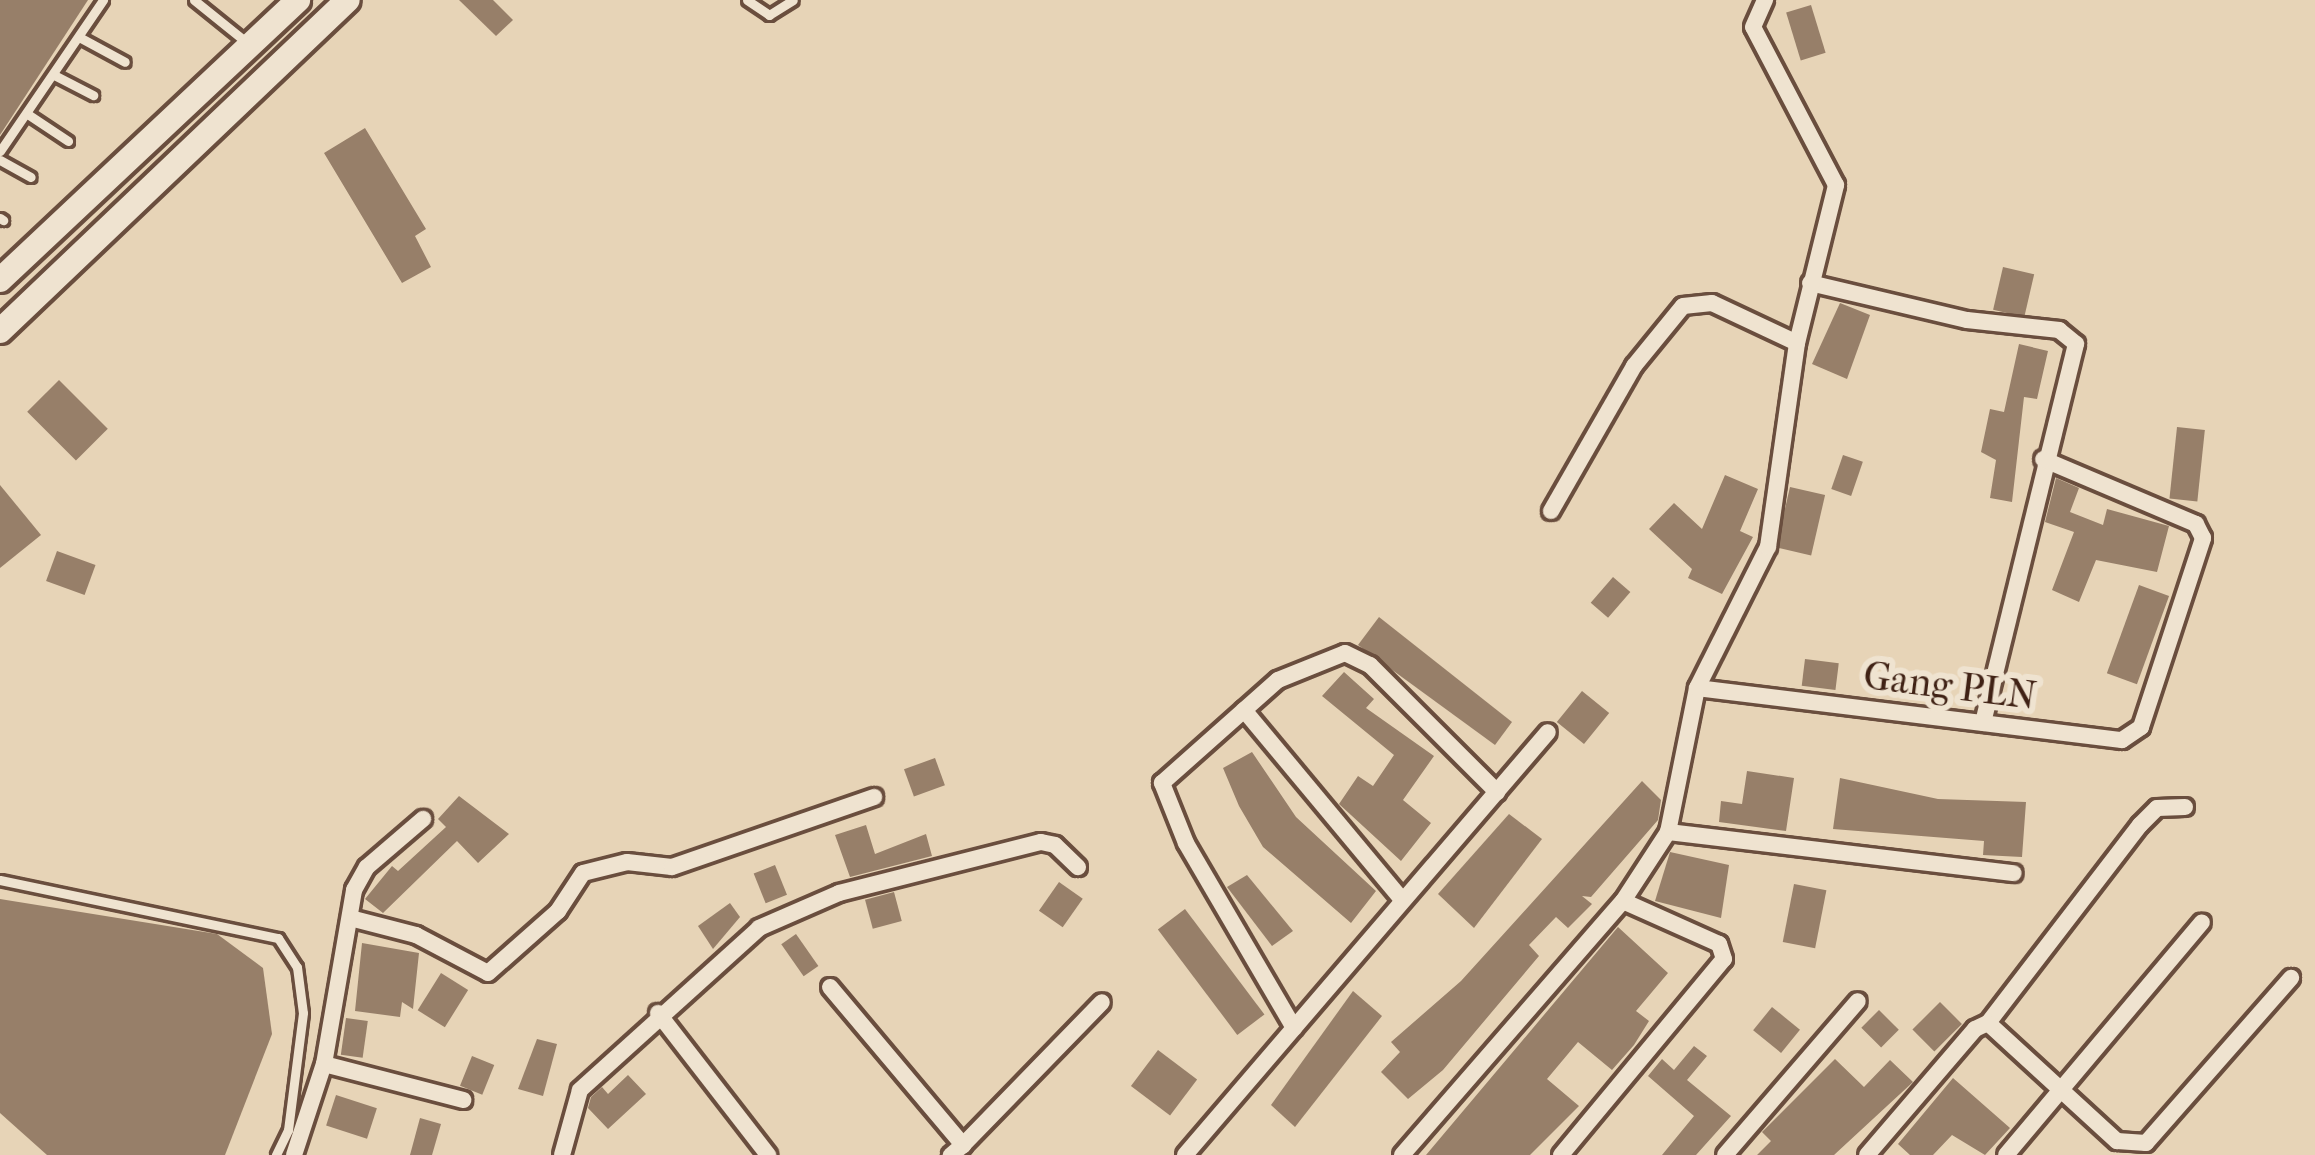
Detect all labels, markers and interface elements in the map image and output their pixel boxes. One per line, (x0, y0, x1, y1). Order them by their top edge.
street label: Gang PLN (1861, 652, 2039, 720)

